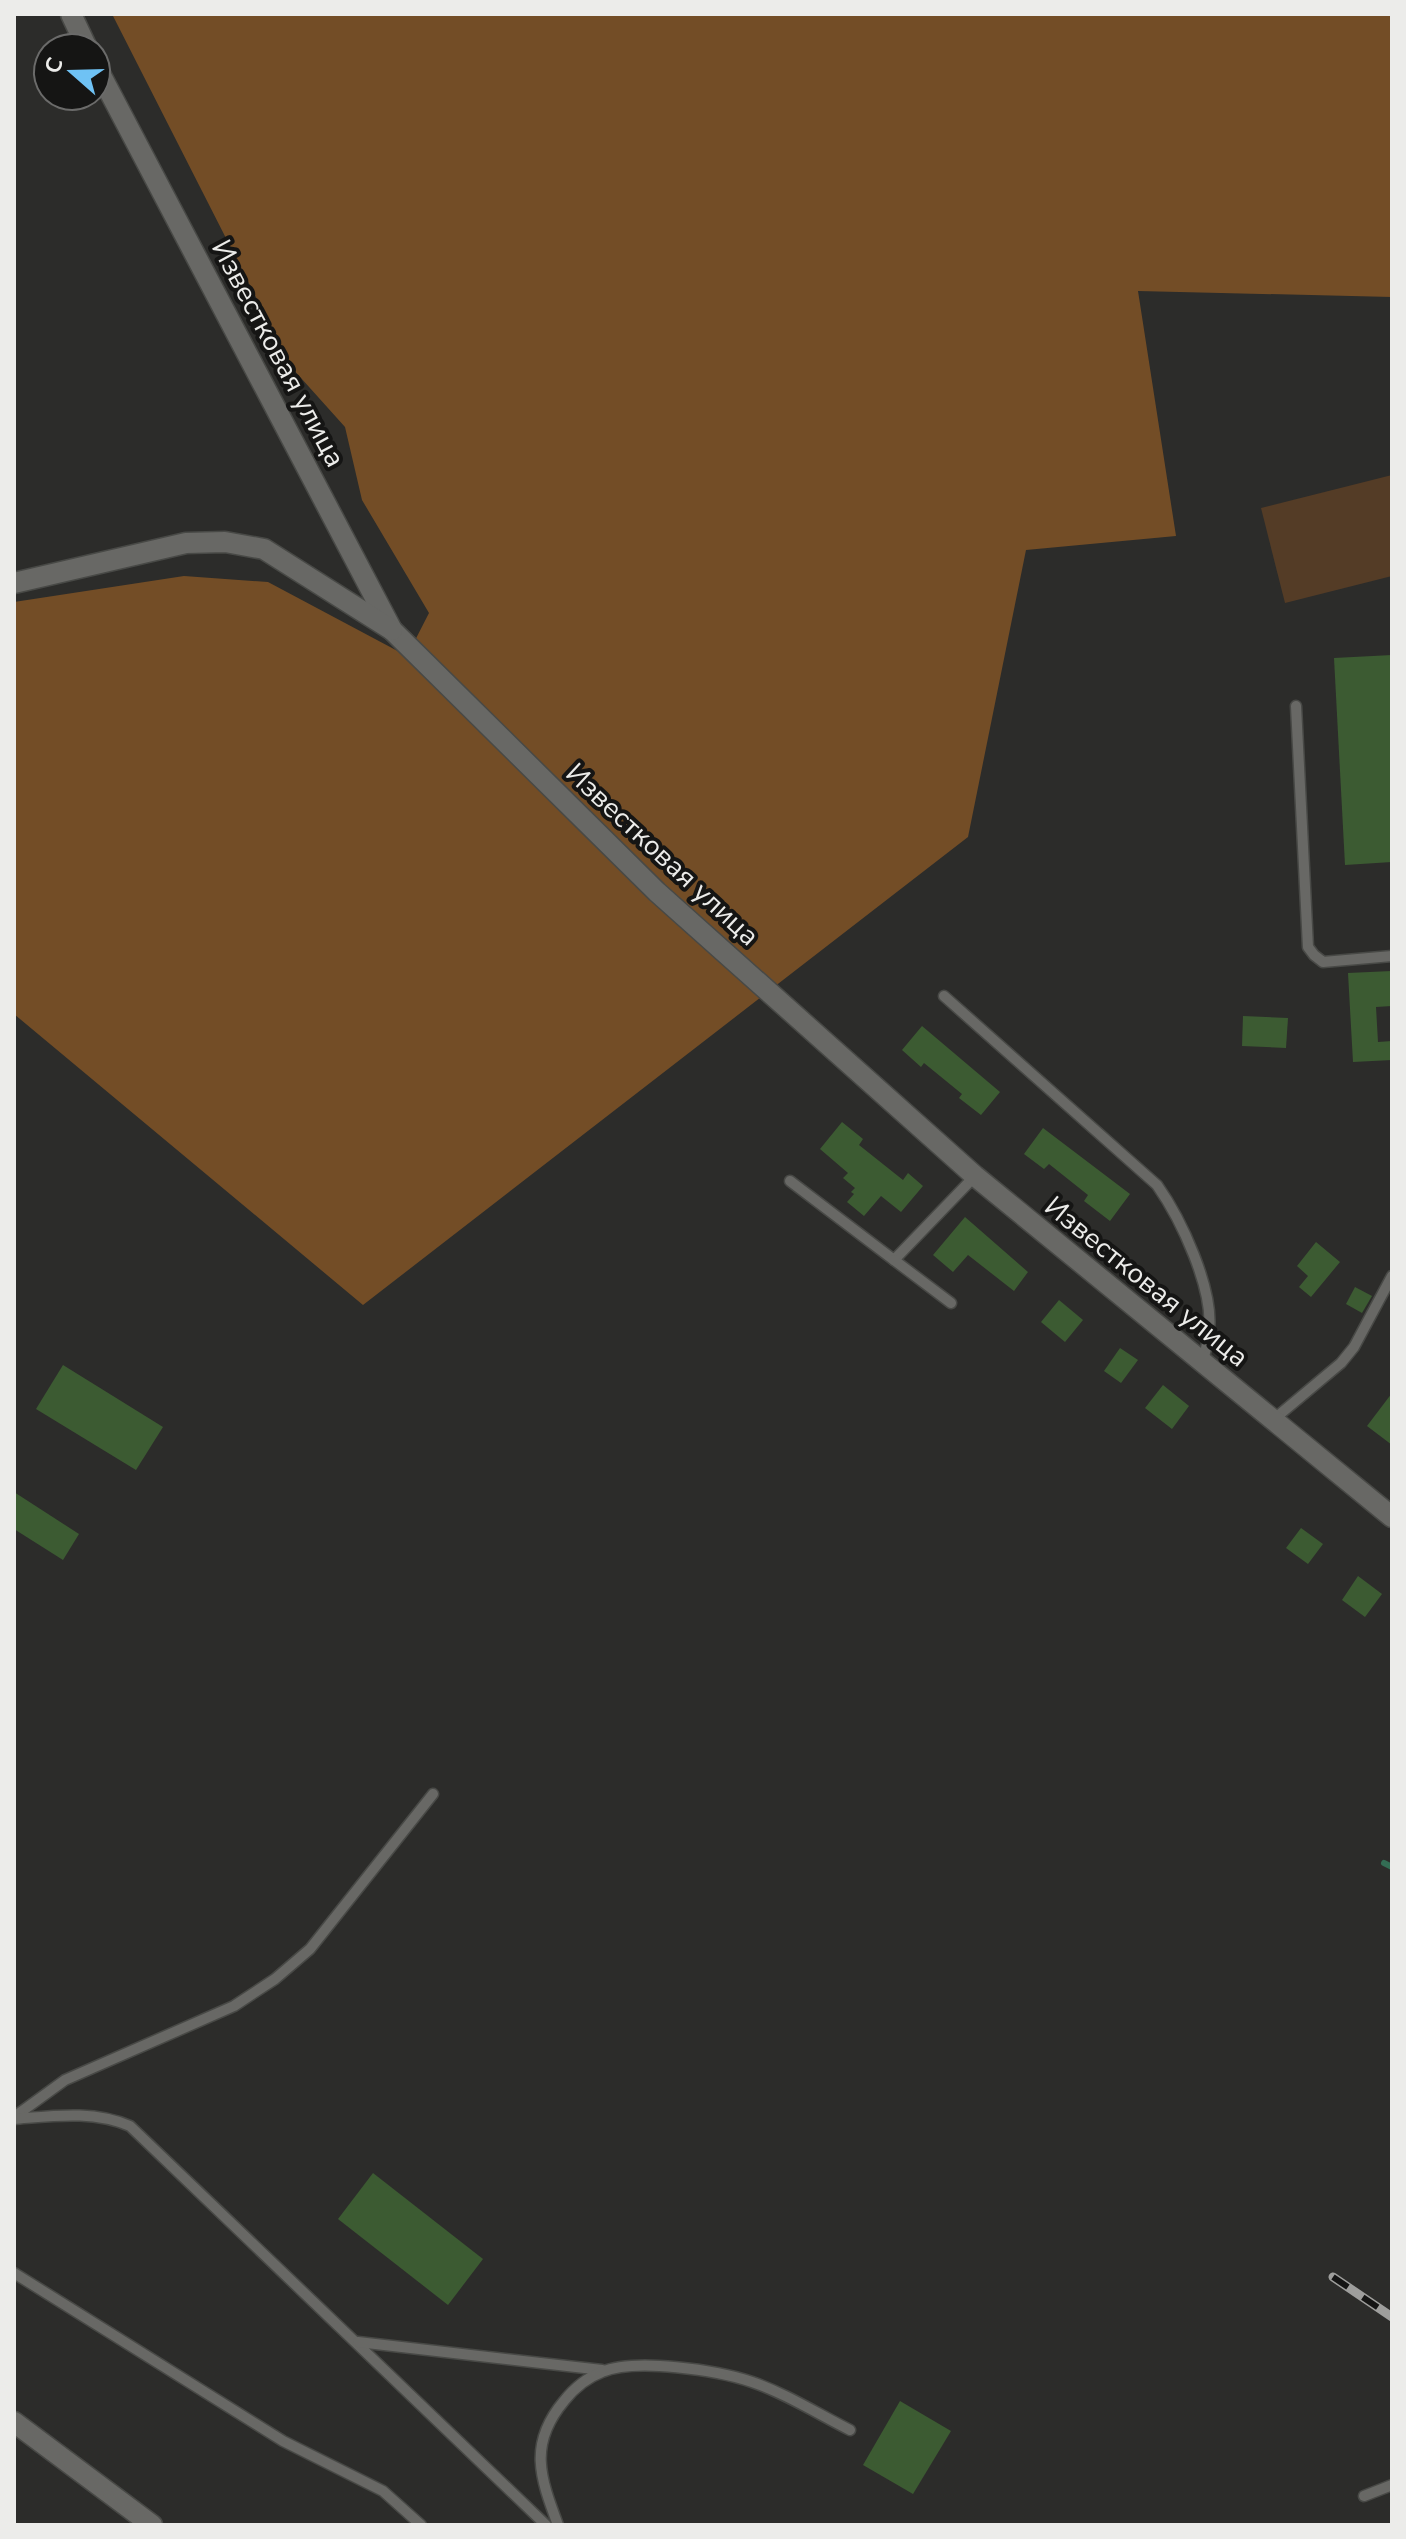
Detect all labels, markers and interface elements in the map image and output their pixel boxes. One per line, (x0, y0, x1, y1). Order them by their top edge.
north arrow (32, 32, 112, 112)
text: С (37, 53, 71, 78)
street label: Известковая улица (202, 233, 354, 474)
street label: Известковая улица (557, 755, 767, 955)
street label: Известковая улица (1036, 1188, 1256, 1376)

